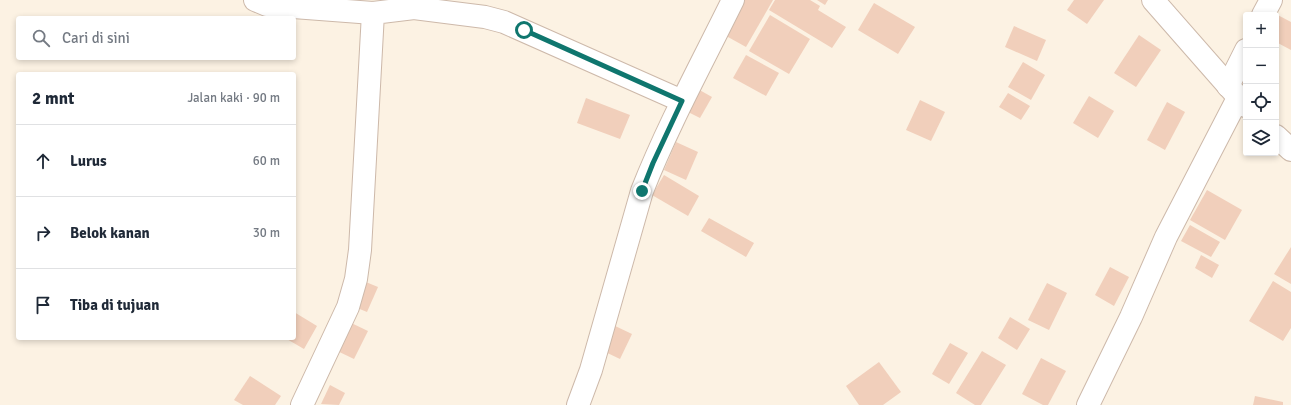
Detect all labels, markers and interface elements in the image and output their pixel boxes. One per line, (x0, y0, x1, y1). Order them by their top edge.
map controls (1243, 12, 1279, 156)
button: + (1243, 12, 1279, 48)
search box (16, 16, 296, 60)
route start (515, 21, 533, 39)
icon: search (30, 27, 52, 49)
text: Cari di sini (62, 29, 130, 47)
button: − (1243, 48, 1279, 84)
button: locate (1243, 84, 1279, 120)
text: 2 mnt (32, 88, 74, 109)
text: Jalan kaki · 90 m (188, 90, 280, 106)
button: layers (1243, 120, 1279, 156)
icon: ahead (32, 150, 54, 172)
text: Lurus (70, 152, 107, 170)
text: 60 m (253, 153, 280, 169)
route end (633, 182, 651, 200)
icon: right (32, 222, 54, 244)
text: Belok kanan (70, 224, 150, 242)
text: 30 m (253, 225, 280, 241)
icon: arrive (32, 294, 54, 316)
text: Tiba di tujuan (70, 296, 160, 314)

